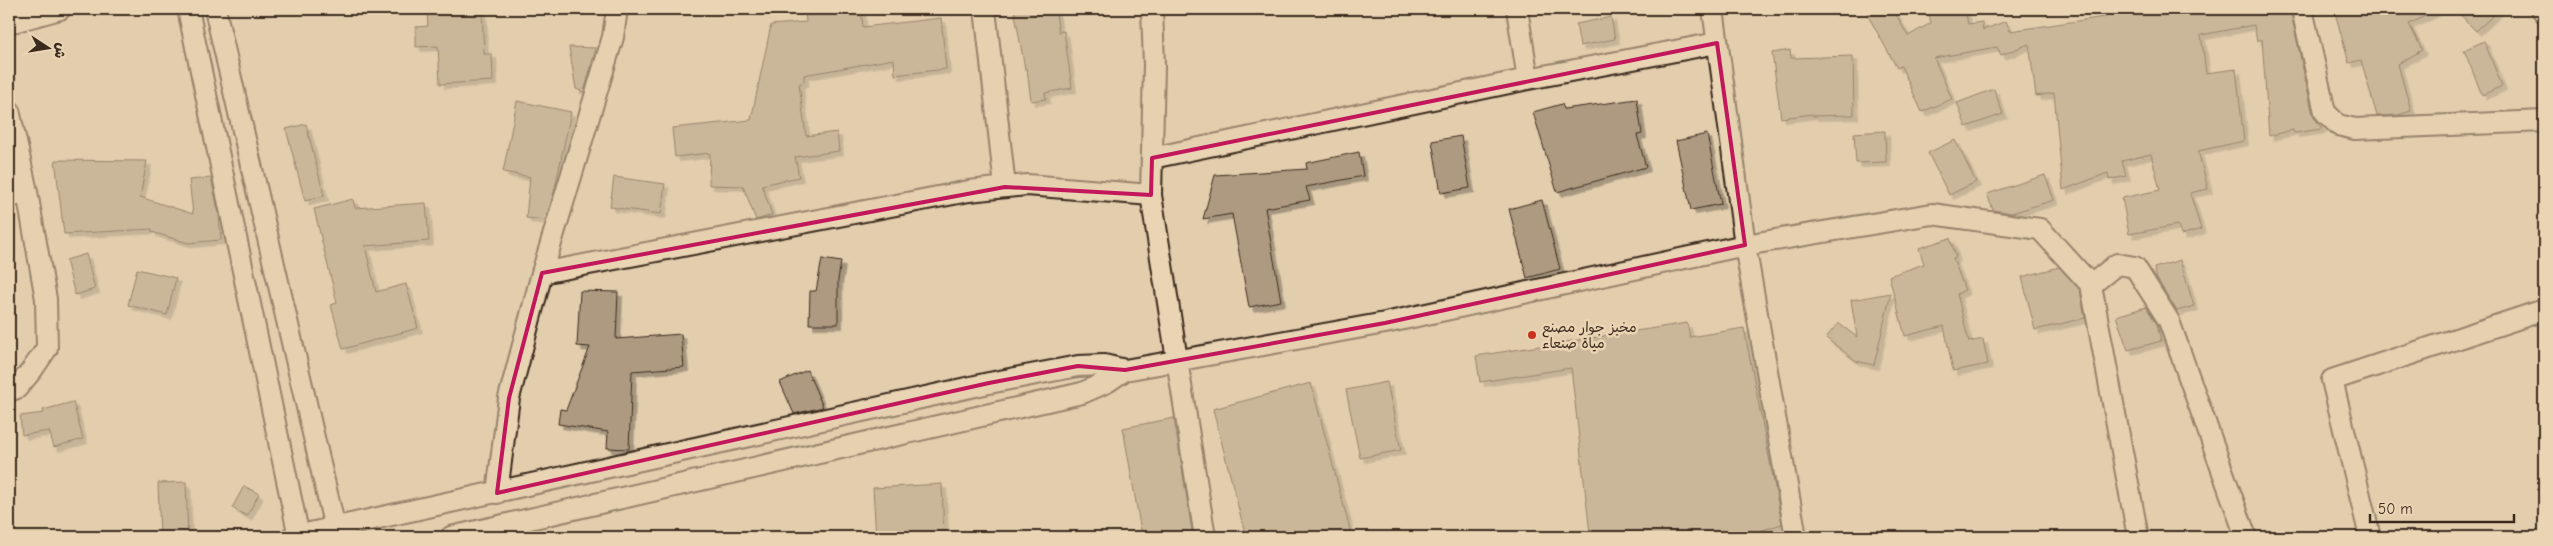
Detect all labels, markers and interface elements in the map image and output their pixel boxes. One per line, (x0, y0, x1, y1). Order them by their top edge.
north arrow (22, 22, 72, 72)
text: ش (50, 41, 70, 60)
place label: مخبز جوار مصنع مياة صنعاء (1542, 319, 1637, 352)
marker: مخبز جوار مصنع مياة صنعاء (1526, 329, 1538, 341)
scale bar (2370, 491, 2514, 523)
text: 50 m (2378, 500, 2413, 518)

